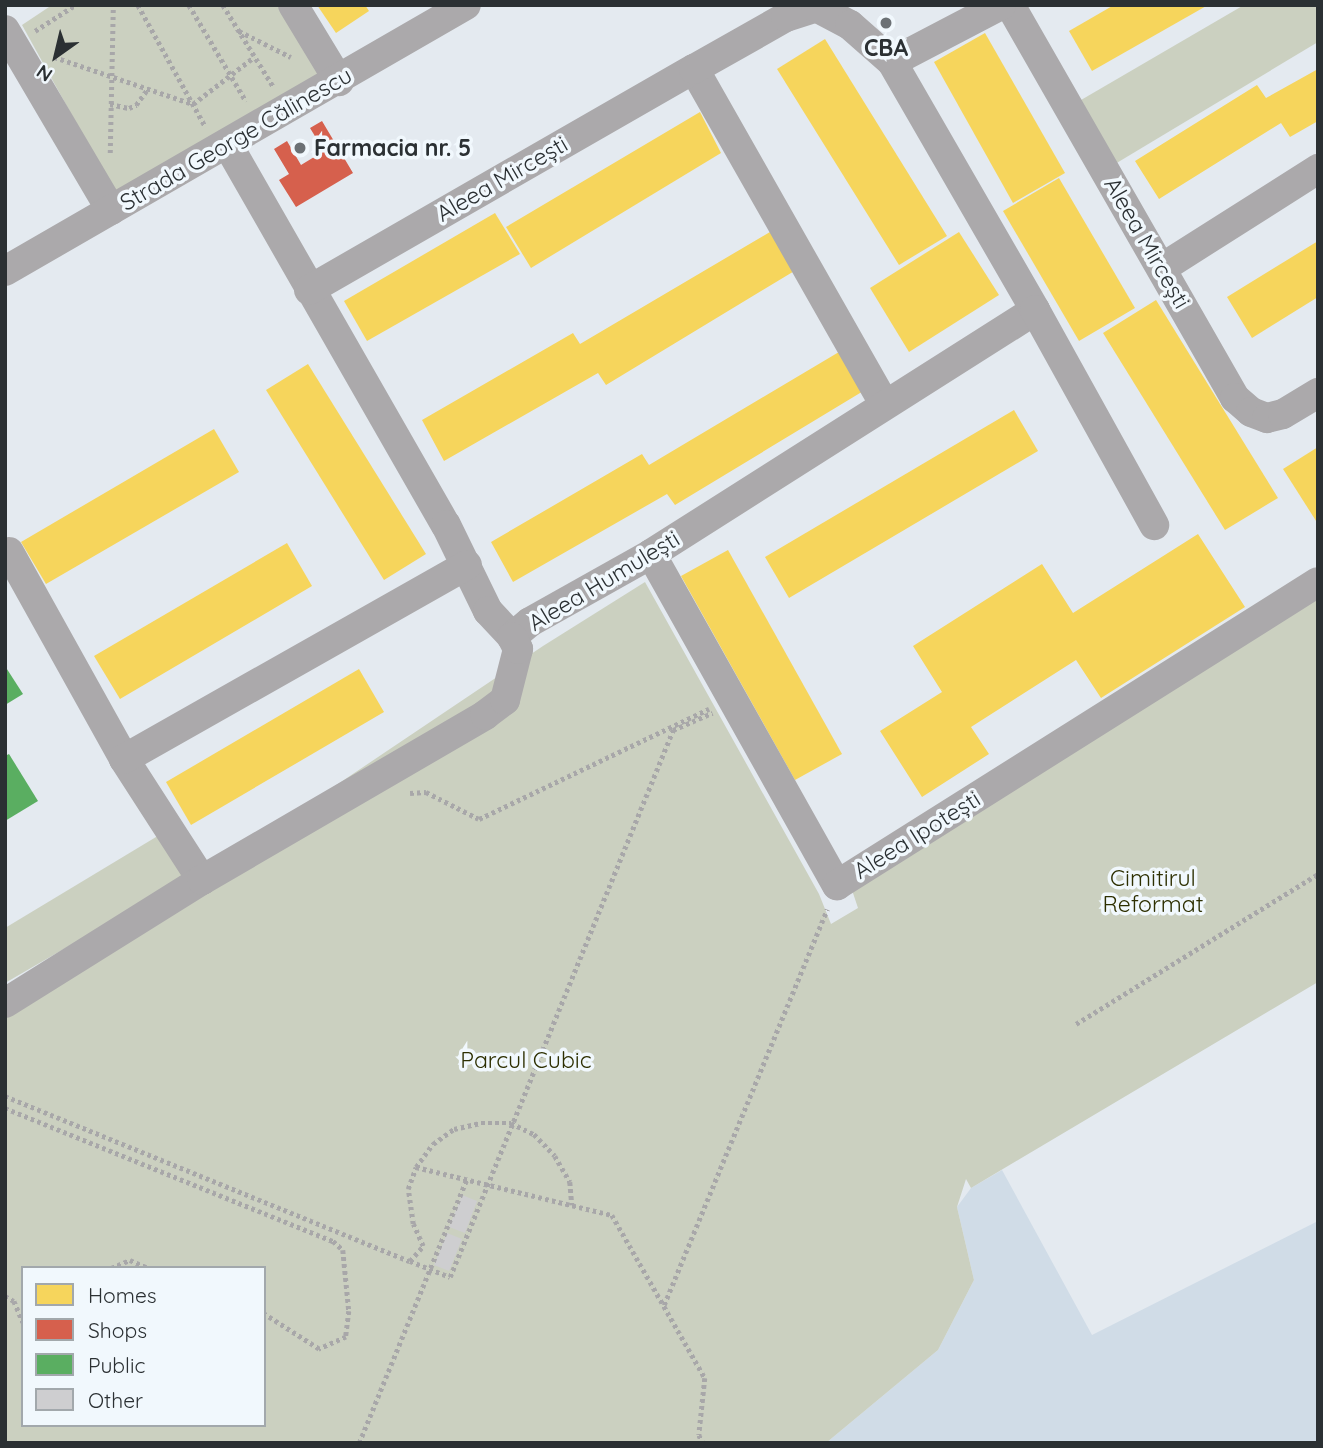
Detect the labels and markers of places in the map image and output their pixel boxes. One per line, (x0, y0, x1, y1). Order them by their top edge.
marker: CBA (878, 15, 894, 31)
place label: CBA (864, 34, 908, 62)
place label: Farmacia nr. 5 (314, 134, 471, 162)
marker: Farmacia nr. 5 (292, 140, 308, 156)

